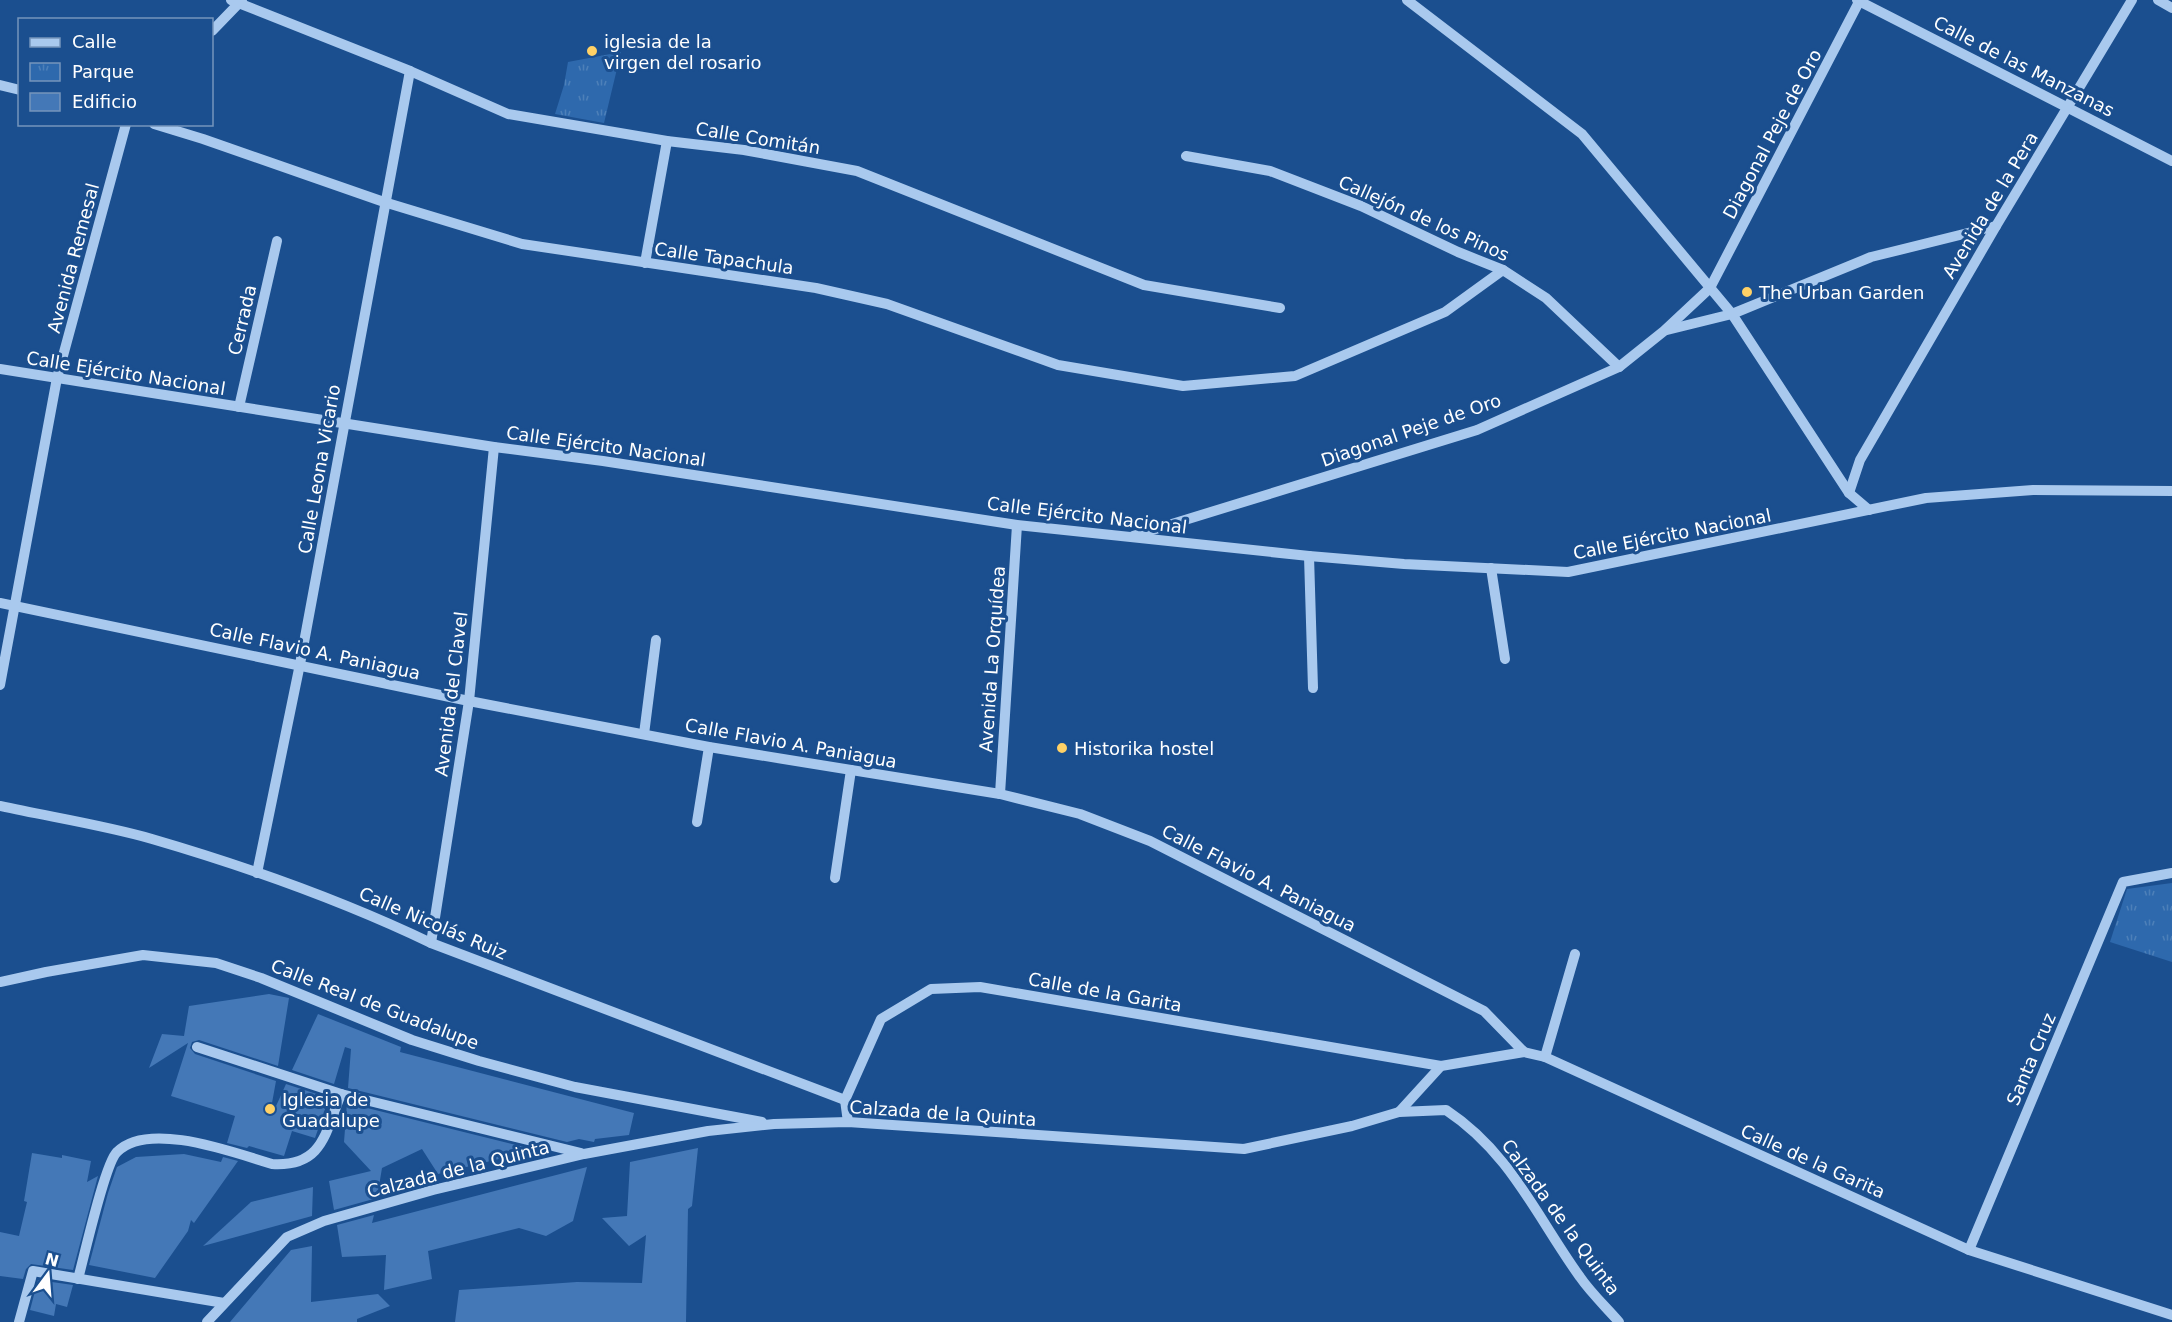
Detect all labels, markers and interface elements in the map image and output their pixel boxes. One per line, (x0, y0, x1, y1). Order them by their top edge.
street label: Calle de las Manzanas (1930, 11, 2118, 121)
legend (18, 18, 213, 126)
text: Calle (72, 31, 117, 52)
place label: iglesia de la virgen del rosario (604, 31, 761, 73)
marker: iglesia de la virgen del rosario (585, 44, 599, 58)
street label: Diagonal Peje de Oro (1718, 46, 1826, 222)
text: Parque (72, 61, 134, 82)
text: Edificio (72, 91, 137, 112)
street label: Calle Comitán (694, 118, 822, 158)
street label: Avenida de la Pera (1938, 128, 2042, 282)
street label: Callejón de los Pinos (1335, 171, 1513, 265)
street label: Avenida Remesal (43, 181, 103, 335)
street label: Calle Tapachula (653, 238, 795, 278)
place label: The Urban Garden (1758, 282, 1924, 303)
street label: Cerrada (224, 283, 260, 357)
marker: The Urban Garden (1740, 285, 1754, 299)
street label: Calle Ejército Nacional (25, 347, 227, 399)
street label: Calle Leona Vicario (294, 383, 344, 555)
street label: Diagonal Peje de Oro (1318, 389, 1504, 471)
street label: Calle Ejército Nacional (505, 422, 707, 470)
street label: Calle Ejército Nacional (986, 492, 1188, 538)
street label: Calle Ejército Nacional (1571, 504, 1773, 564)
street label: Avenida La Orquídea (975, 565, 1009, 753)
street label: Avenida del Clavel (430, 610, 472, 778)
street label: Calle Flavio A. Paniagua (208, 618, 422, 684)
street label: Calle Flavio A. Paniagua (683, 714, 899, 772)
place label: Historika hostel (1074, 738, 1214, 759)
marker: Historika hostel (1055, 741, 1069, 755)
street label: Calle Flavio A. Paniagua (1158, 820, 1360, 936)
street label: Calle Nicolás Ruiz (356, 882, 510, 964)
street label: Calle Real de Guadalupe (268, 955, 482, 1053)
street label: Calle de la Garita (1026, 968, 1184, 1016)
street label: Santa Cruz (2002, 1010, 2060, 1108)
place label: Iglesia de Guadalupe (282, 1089, 380, 1131)
street label: Calzada de la Quinta (849, 1096, 1037, 1130)
marker: Iglesia de Guadalupe (263, 1102, 277, 1116)
street label: Calle de la Garita (1738, 1120, 1888, 1202)
street label: Calzada de la Quinta (1497, 1135, 1625, 1299)
street label: Calzada de la Quinta (365, 1136, 551, 1202)
north arrow (18, 1244, 78, 1304)
text: N (43, 1249, 61, 1271)

